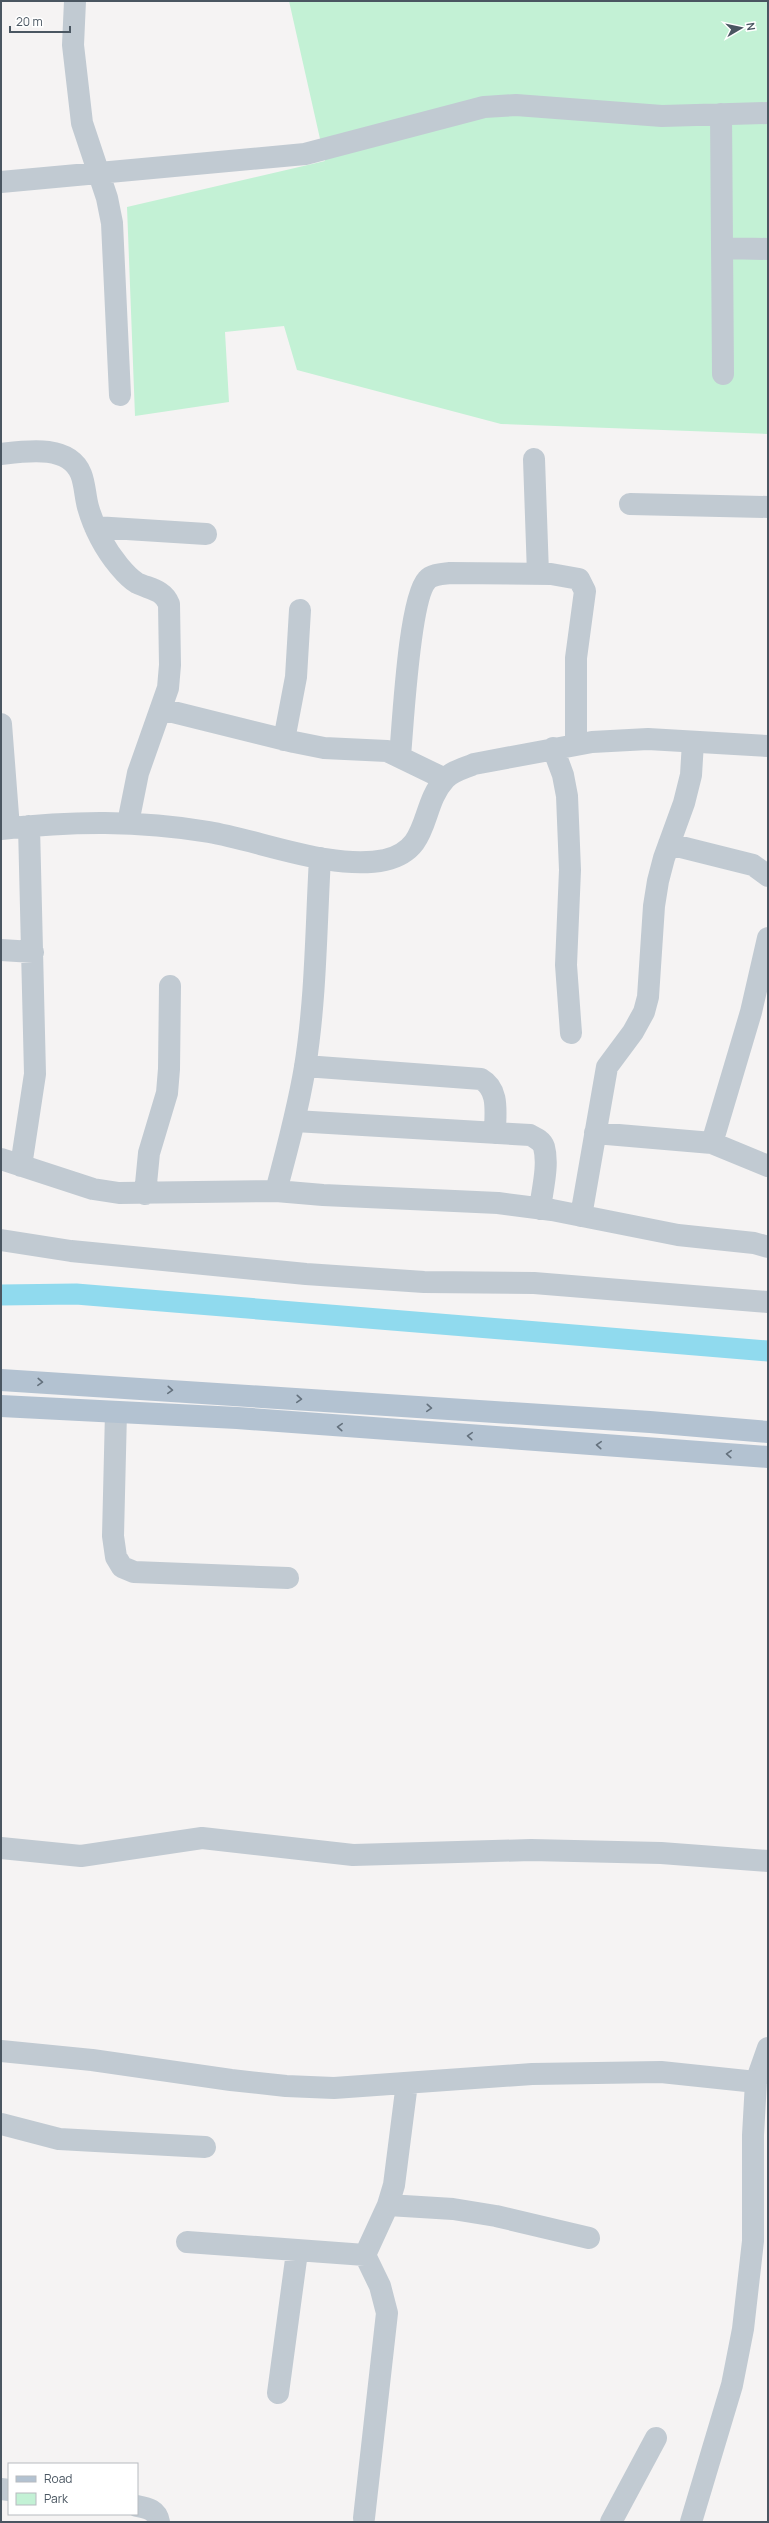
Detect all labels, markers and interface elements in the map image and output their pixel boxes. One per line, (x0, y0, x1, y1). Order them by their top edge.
scale bar (10, 8, 70, 34)
north arrow (721, 8, 761, 48)
text: 20 m (16, 13, 43, 30)
text: N (743, 21, 759, 32)
one-way arrow (37, 1378, 43, 1386)
one-way arrow (167, 1386, 173, 1395)
one-way arrow (296, 1395, 302, 1404)
one-way arrow (426, 1403, 432, 1412)
one-way arrow (337, 1422, 343, 1431)
one-way arrow (467, 1432, 473, 1441)
one-way arrow (596, 1440, 602, 1449)
one-way arrow (726, 1450, 732, 1459)
legend (8, 2463, 138, 2515)
text: Road (44, 2470, 72, 2487)
text: Park (44, 2490, 69, 2507)

